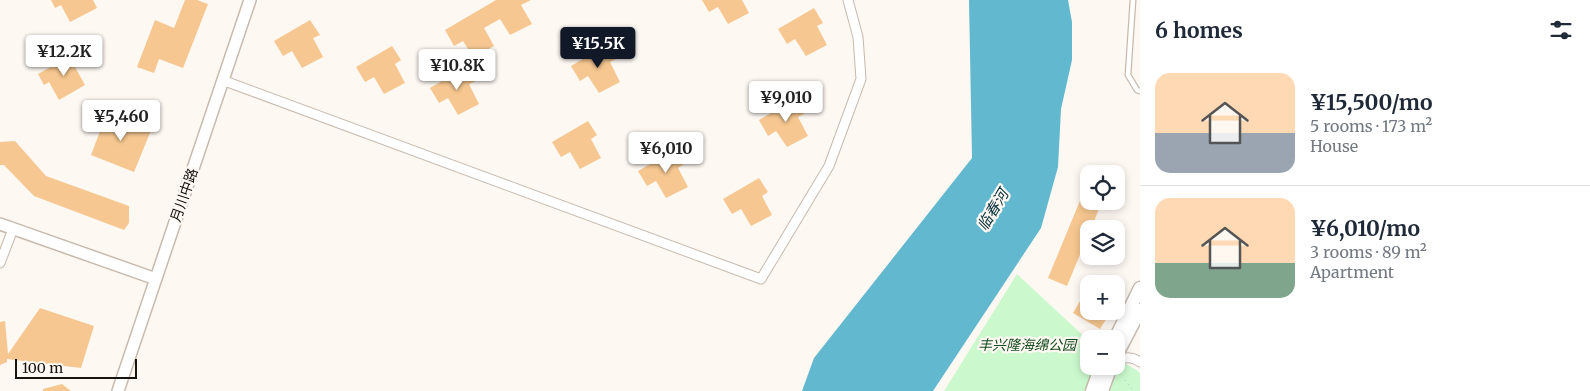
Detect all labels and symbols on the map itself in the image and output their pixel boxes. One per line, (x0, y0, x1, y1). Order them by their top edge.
pin: ¥15.5K (557, 27, 639, 69)
pin: ¥12.2K (23, 34, 105, 77)
pin: ¥10.8K (416, 48, 498, 91)
pin: ¥9,010 (745, 80, 827, 123)
pin: ¥5,460 (80, 100, 162, 142)
pin: ¥6,010 (625, 132, 707, 174)
street label: 月川中路 (166, 166, 202, 224)
water label: 临春河 (973, 183, 1014, 234)
park label: 丰兴隆海绵公园 (978, 336, 1078, 354)
scale bar (15, 356, 138, 379)

